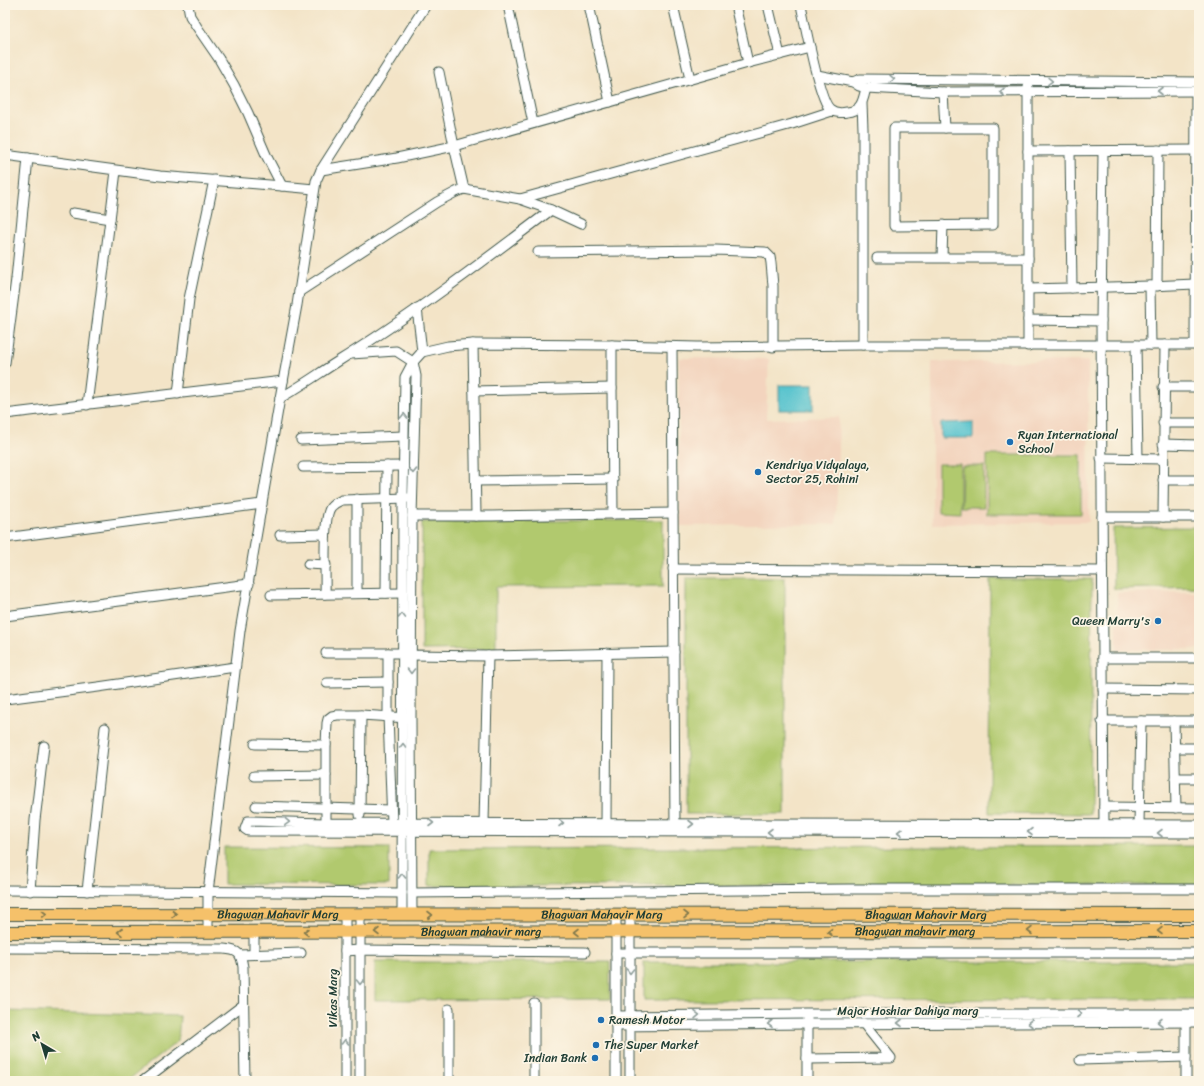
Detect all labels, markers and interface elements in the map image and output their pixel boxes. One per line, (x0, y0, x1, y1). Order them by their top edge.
one-way arrow (889, 75, 895, 83)
one-way arrow (1047, 77, 1053, 85)
one-way arrow (1157, 87, 1163, 95)
one-way arrow (999, 88, 1005, 96)
one-way arrow (400, 413, 408, 419)
place label: Ryan International School (1018, 424, 1118, 460)
marker: Ryan International School (1005, 437, 1015, 447)
place label: Kendriya Vidyalaya, Sector 25, Rohini (766, 454, 870, 490)
marker: Kendriya Vidyalaya, Sector 25, Rohini (753, 467, 763, 477)
one-way arrow (409, 468, 417, 474)
place label: Queen Marry's (1072, 610, 1150, 632)
one-way arrow (398, 613, 407, 619)
marker: Queen Marry's (1153, 616, 1163, 626)
one-way arrow (407, 668, 415, 674)
one-way arrow (399, 743, 407, 749)
one-way arrow (284, 818, 290, 826)
one-way arrow (428, 819, 434, 827)
one-way arrow (558, 819, 564, 827)
one-way arrow (688, 820, 694, 828)
one-way arrow (767, 828, 773, 836)
one-way arrow (897, 828, 903, 836)
one-way arrow (1027, 828, 1033, 836)
one-way arrow (1157, 829, 1163, 837)
one-way arrow (398, 873, 406, 879)
street label: Bhagwan Mahavir Marg (217, 903, 339, 925)
street label: Bhagwan Mahavir Marg (541, 903, 663, 926)
street label: Bhagwan Mahavir Marg (865, 904, 987, 926)
one-way arrow (41, 910, 47, 918)
one-way arrow (171, 910, 177, 918)
one-way arrow (427, 911, 433, 919)
one-way arrow (683, 911, 689, 919)
street label: Bhagwan mahavir marg (855, 920, 975, 942)
street label: Bhagwan mahavir marg (421, 921, 541, 943)
one-way arrow (1027, 927, 1033, 935)
one-way arrow (1157, 927, 1163, 935)
one-way arrow (117, 928, 123, 936)
one-way arrow (303, 928, 309, 936)
one-way arrow (374, 928, 380, 936)
one-way arrow (574, 928, 580, 936)
one-way arrow (827, 928, 833, 936)
one-way arrow (626, 968, 634, 974)
street label: Vikas Marg (322, 969, 344, 1027)
one-way arrow (356, 979, 364, 985)
street label: Major Hoshiar Dahiya marg (837, 1000, 979, 1022)
place label: Ramesh Motor (609, 1009, 686, 1031)
one-way arrow (1076, 1010, 1082, 1018)
one-way arrow (694, 1011, 700, 1019)
marker: Ramesh Motor (596, 1015, 606, 1025)
one-way arrow (1157, 1018, 1163, 1026)
one-way arrow (897, 1019, 903, 1027)
one-way arrow (1027, 1019, 1033, 1027)
one-way arrow (767, 1020, 773, 1028)
north arrow (22, 1024, 62, 1064)
text: N (27, 1026, 45, 1047)
place label: The Super Market (604, 1034, 700, 1056)
one-way arrow (341, 1039, 349, 1045)
marker: The Super Market (591, 1040, 601, 1050)
place label: Indian Bank (523, 1047, 588, 1069)
marker: Indian Bank (590, 1053, 600, 1063)

